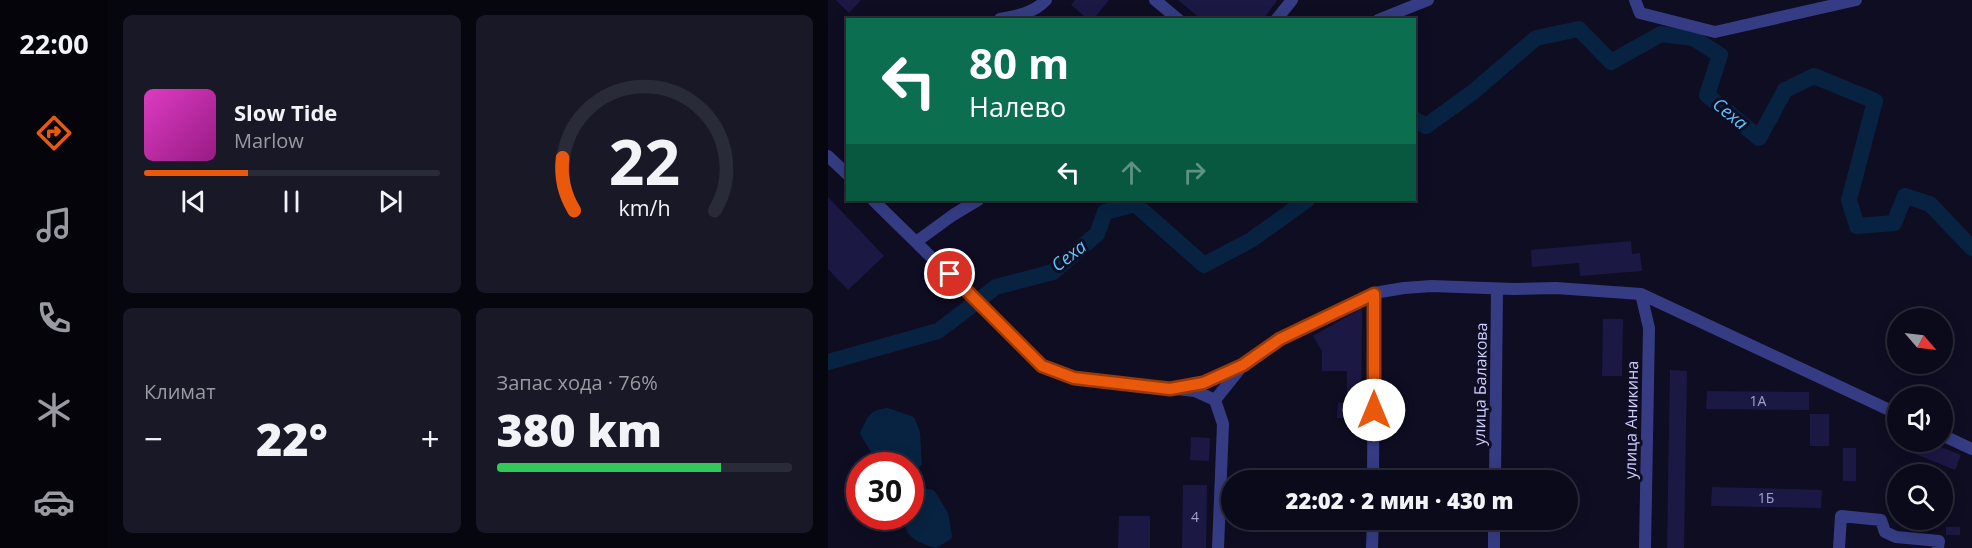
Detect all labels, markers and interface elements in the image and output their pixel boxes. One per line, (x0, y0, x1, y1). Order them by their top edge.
text: 22:00 (19, 25, 89, 62)
text: 80 m (969, 34, 1069, 91)
icon: left (870, 42, 948, 120)
text: Налево (969, 88, 1066, 125)
water label: Сеха (1708, 92, 1753, 135)
text: Slow Tide (234, 97, 337, 127)
icon: directions (33, 112, 75, 154)
text: 22 (609, 118, 680, 203)
text: Marlow (234, 127, 304, 154)
icon: left (1052, 156, 1085, 189)
icon: ahead (1115, 156, 1148, 189)
icon: right (1178, 156, 1211, 189)
icon: previous (177, 185, 210, 218)
icon: pause (275, 185, 308, 218)
icon: next (374, 185, 407, 218)
text: km/h (618, 193, 670, 222)
icon: music (33, 204, 75, 246)
water label: Сеха (1046, 234, 1091, 276)
pin (924, 248, 975, 299)
icon: arrive (933, 257, 966, 290)
icon: phone (33, 297, 75, 339)
north arrow (1887, 308, 1953, 374)
map controls (1887, 308, 1953, 530)
street label: улица Балакова (1468, 322, 1492, 446)
street label: улица Аникина (1619, 361, 1643, 479)
text: Запас хода · 76% (497, 369, 658, 396)
text: Климат (144, 378, 216, 405)
position arrow (1342, 378, 1406, 442)
button: sound (1887, 386, 1953, 452)
icon: climate (33, 389, 75, 431)
house number: 1А (1750, 391, 1767, 410)
text: 380 km (497, 399, 662, 460)
text: 22° (256, 408, 328, 469)
text: − (144, 416, 163, 461)
text: + (421, 416, 440, 461)
speed limit sign: 30 (846, 452, 924, 530)
button: search (1887, 464, 1953, 530)
icon: car (33, 481, 75, 523)
text: 22:02 · 2 мин · 430 m (1286, 485, 1513, 515)
house number: 1Б (1758, 488, 1774, 507)
house number: 4 (1191, 507, 1199, 526)

